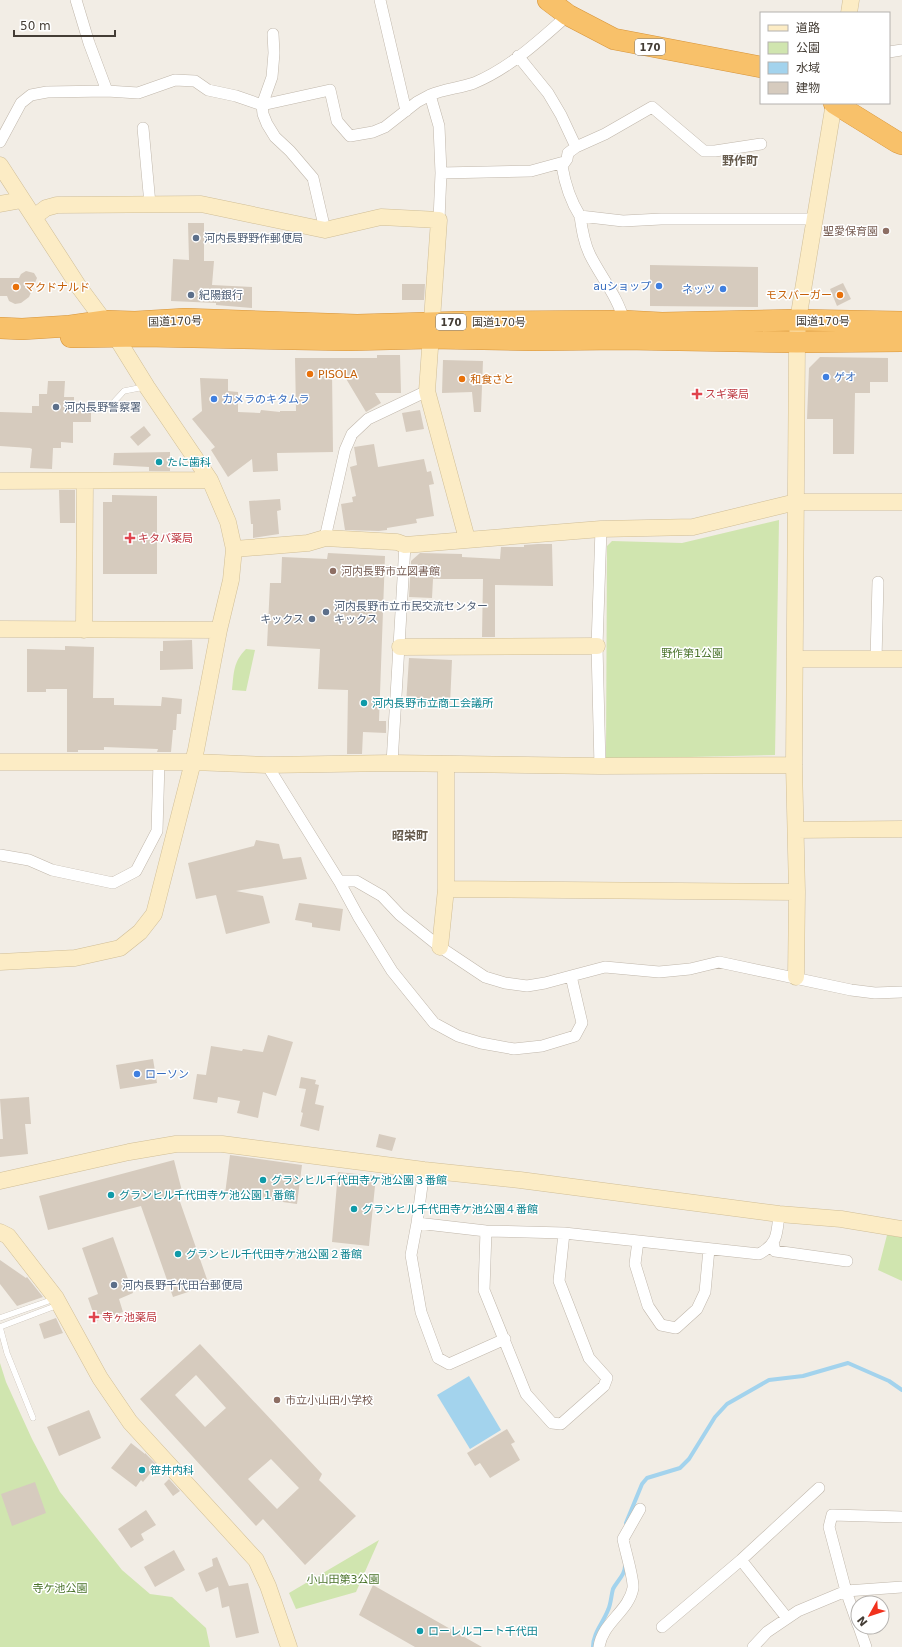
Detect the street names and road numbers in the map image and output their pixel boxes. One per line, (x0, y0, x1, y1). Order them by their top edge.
road number: 170 (635, 39, 665, 55)
street label: 国道170号 (148, 314, 202, 329)
road number: 170 (436, 314, 466, 330)
street label: 国道170号 (796, 315, 850, 328)
street label: 国道170号 (472, 316, 526, 329)

